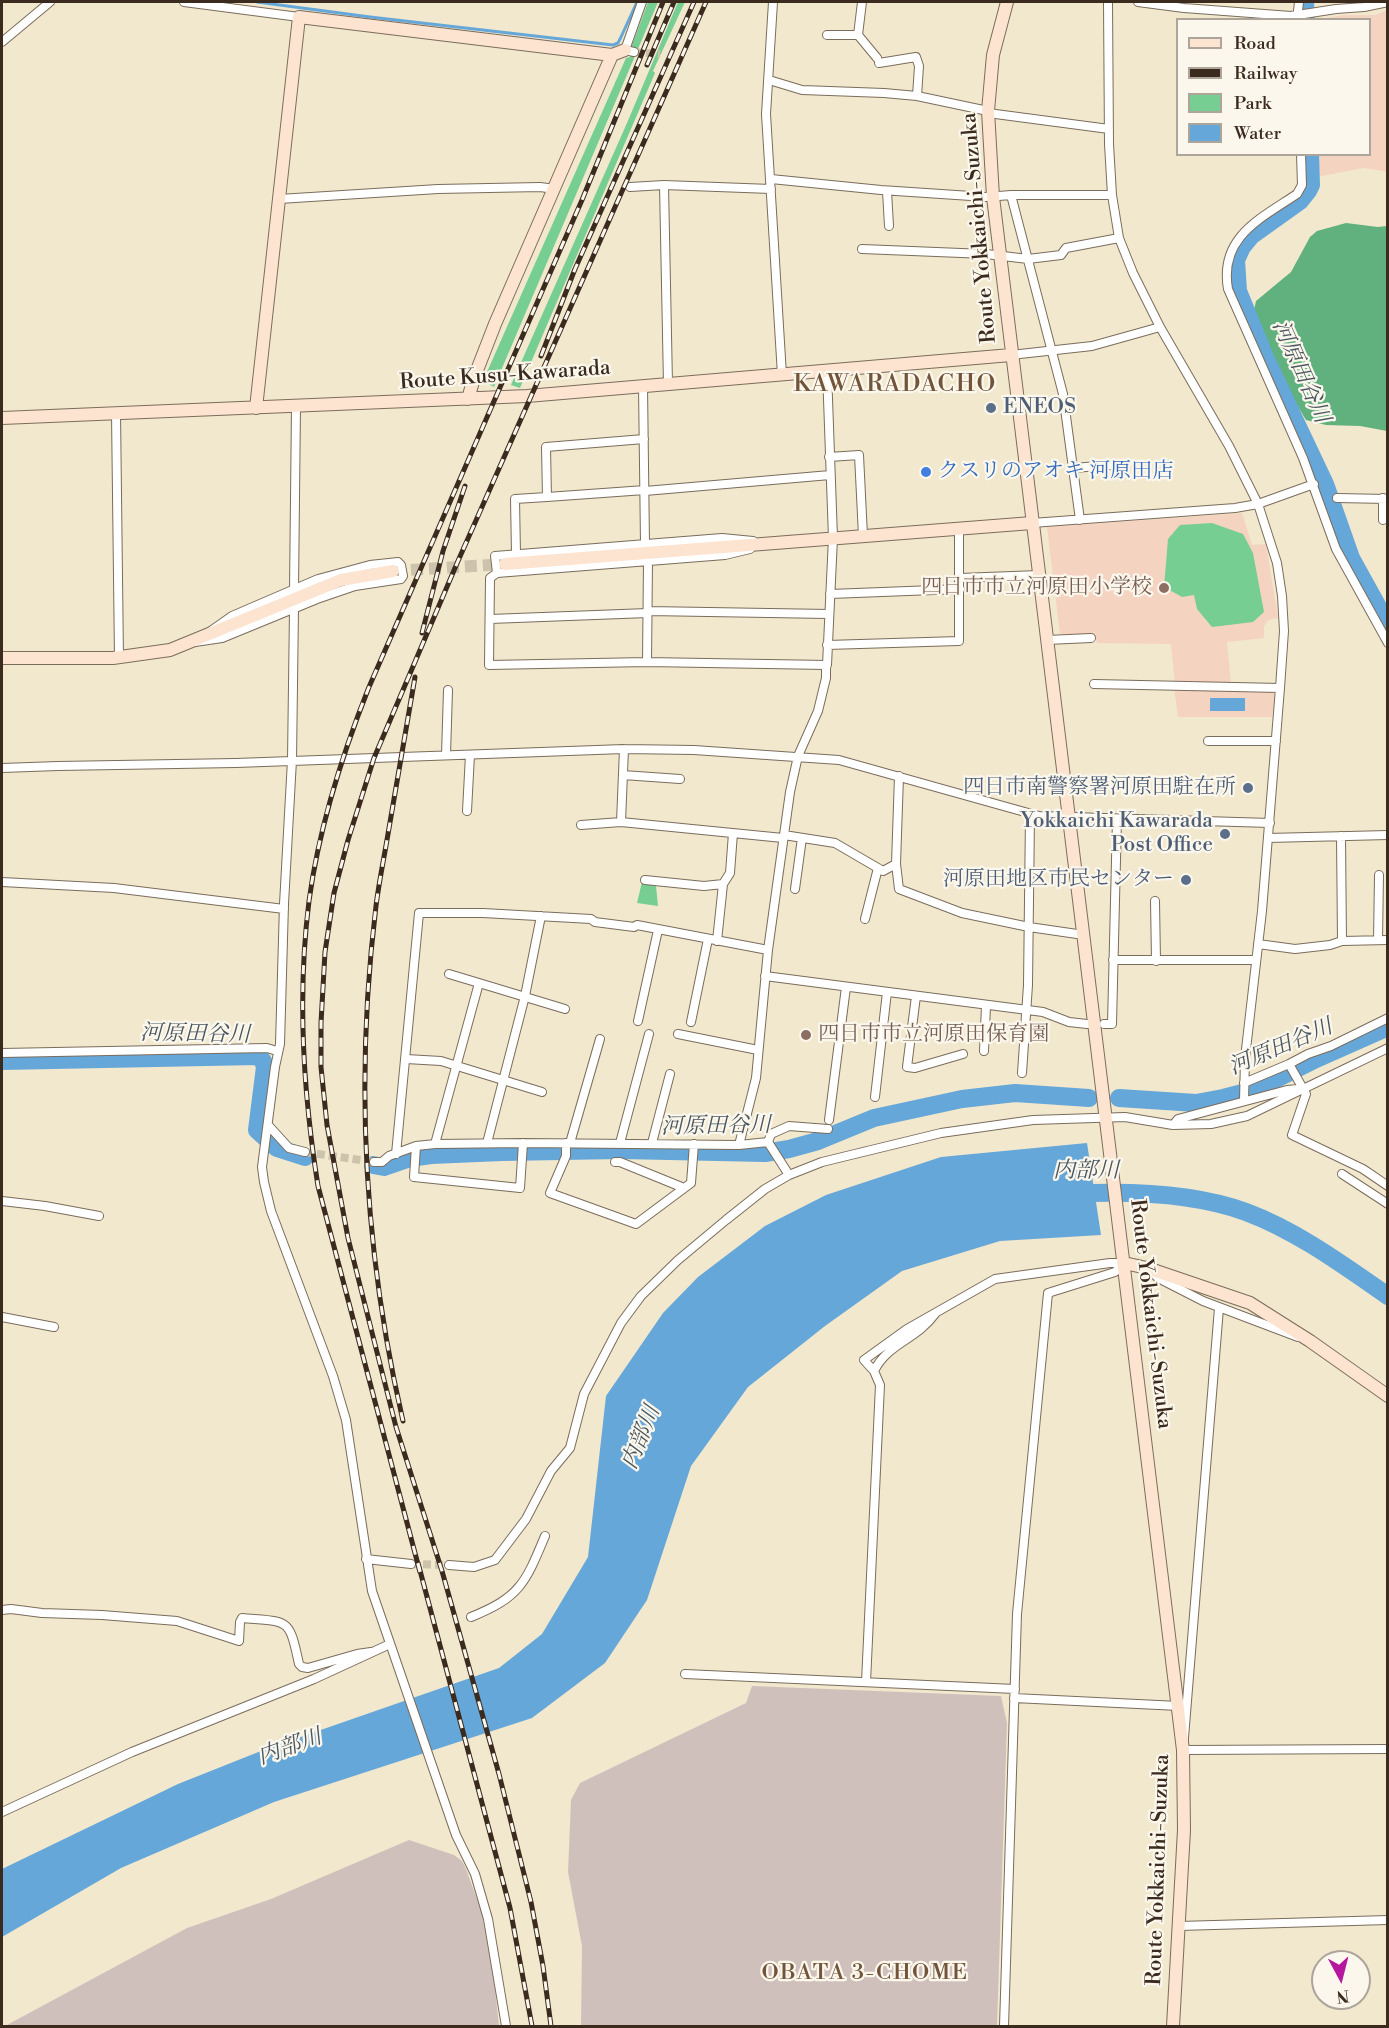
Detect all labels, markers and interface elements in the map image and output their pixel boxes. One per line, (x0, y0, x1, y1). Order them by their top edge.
legend (1176, 18, 1371, 156)
text: Road (1234, 32, 1276, 55)
text: Railway (1234, 62, 1297, 85)
text: Park (1234, 92, 1271, 115)
street label: Route Yokkaichi-Suzuka (957, 112, 1003, 344)
text: Water (1234, 122, 1281, 145)
water label: 河原田谷川 (1266, 316, 1334, 428)
street label: Route Kusu-Kawarada (399, 356, 611, 396)
district label: KAWARADACHO (793, 371, 997, 399)
place label: ENEOS (1003, 395, 1076, 421)
marker: ENEOS (984, 401, 998, 415)
place label: クスリのアオキ 河原田店 (938, 459, 1173, 485)
marker: クスリのアオキ 河原田店 (919, 465, 933, 479)
place label: 四日市市立河原田小学校 (921, 575, 1152, 601)
marker: 四日市市立河原田小学校 (1157, 581, 1171, 595)
place label: 四日市南警察署河原田駐在所 (963, 775, 1236, 801)
marker: 四日市南警察署河原田駐在所 (1241, 781, 1255, 795)
place label: Yokkaichi Kawarada Post Office (1021, 809, 1213, 859)
marker: Yokkaichi Kawarada Post Office (1218, 827, 1232, 841)
place label: 河原田地区市民センター (943, 867, 1174, 893)
marker: 河原田地区市民センター (1179, 873, 1193, 887)
water label: 河原田谷川 (1225, 1014, 1337, 1082)
water label: 河原田谷川 (140, 1021, 250, 1049)
place label: 四日市市立河原田保育園 (818, 1022, 1049, 1048)
marker: 四日市市立河原田保育園 (799, 1028, 813, 1042)
water label: 河原田谷川 (661, 1113, 771, 1141)
water label: 内部川 (1053, 1159, 1119, 1185)
street label: Route Yokkaichi-Suzuka (1123, 1198, 1177, 1430)
water label: 内部川 (617, 1402, 667, 1474)
water label: 内部川 (254, 1724, 326, 1772)
street label: Route Yokkaichi-Suzuka (1142, 1754, 1176, 1986)
north arrow (1311, 1950, 1371, 2010)
district label: OBATA 3-CHOME (762, 1961, 968, 1987)
text: N (1335, 1985, 1350, 2007)

